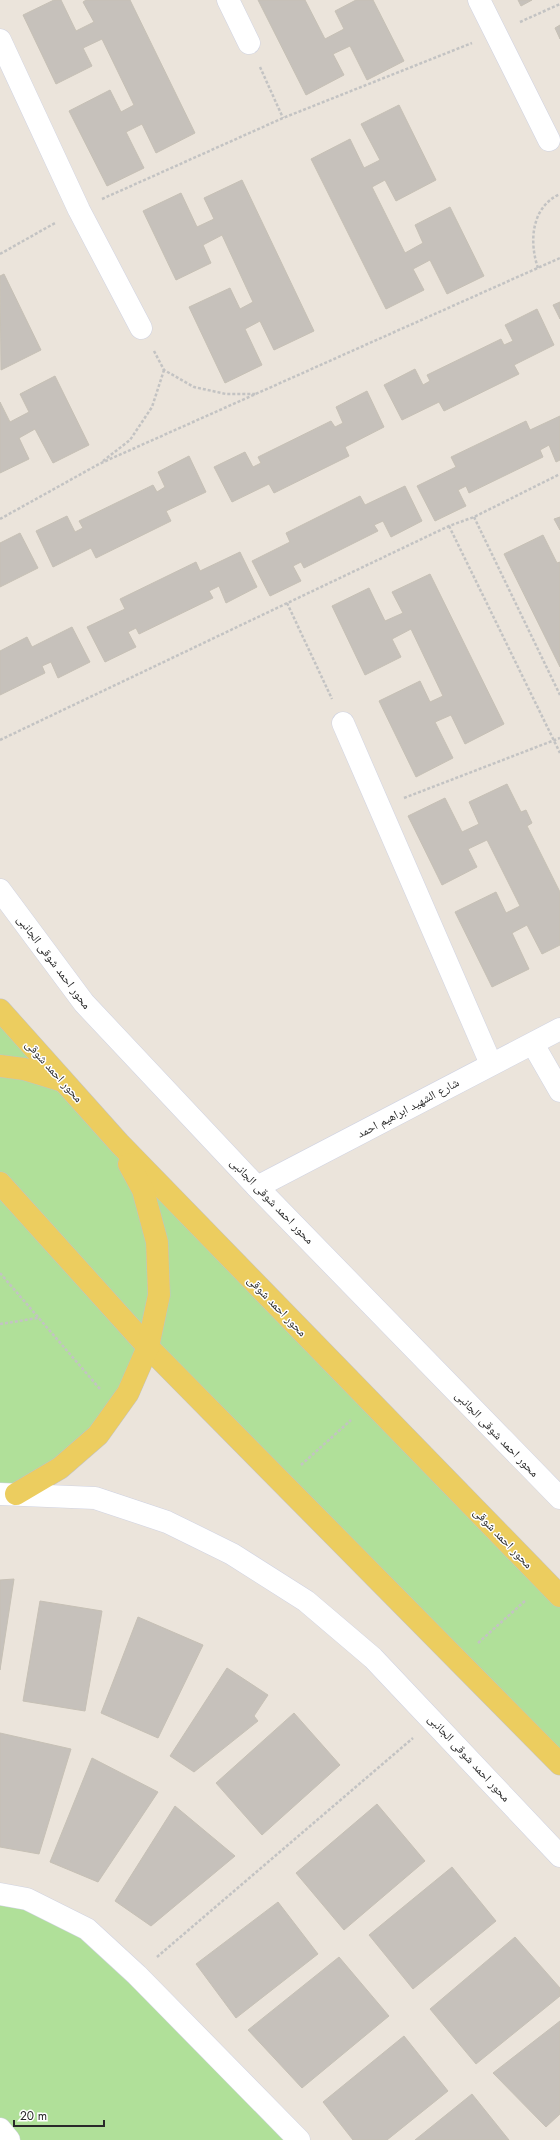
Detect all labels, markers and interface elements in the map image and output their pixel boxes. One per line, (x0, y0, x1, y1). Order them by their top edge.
street label: محور احمد شوقى الجانبى (13, 911, 95, 1013)
street label: محور احمد شوقى (21, 1036, 87, 1106)
street label: شارع الشهيد ابراهيم احمد (354, 1073, 462, 1143)
street label: محور احمد شوقى الجانبى (226, 1154, 318, 1248)
street label: محور احمد شوقى (243, 1271, 311, 1341)
street label: محور احمد شوقى الجانبى (451, 1387, 543, 1481)
street label: محور احمد شوقى (469, 1503, 537, 1573)
street label: محور احمد شوقى الجانبى (424, 1710, 514, 1806)
scale bar (14, 2102, 104, 2128)
text: 20 m (20, 2107, 47, 2125)

